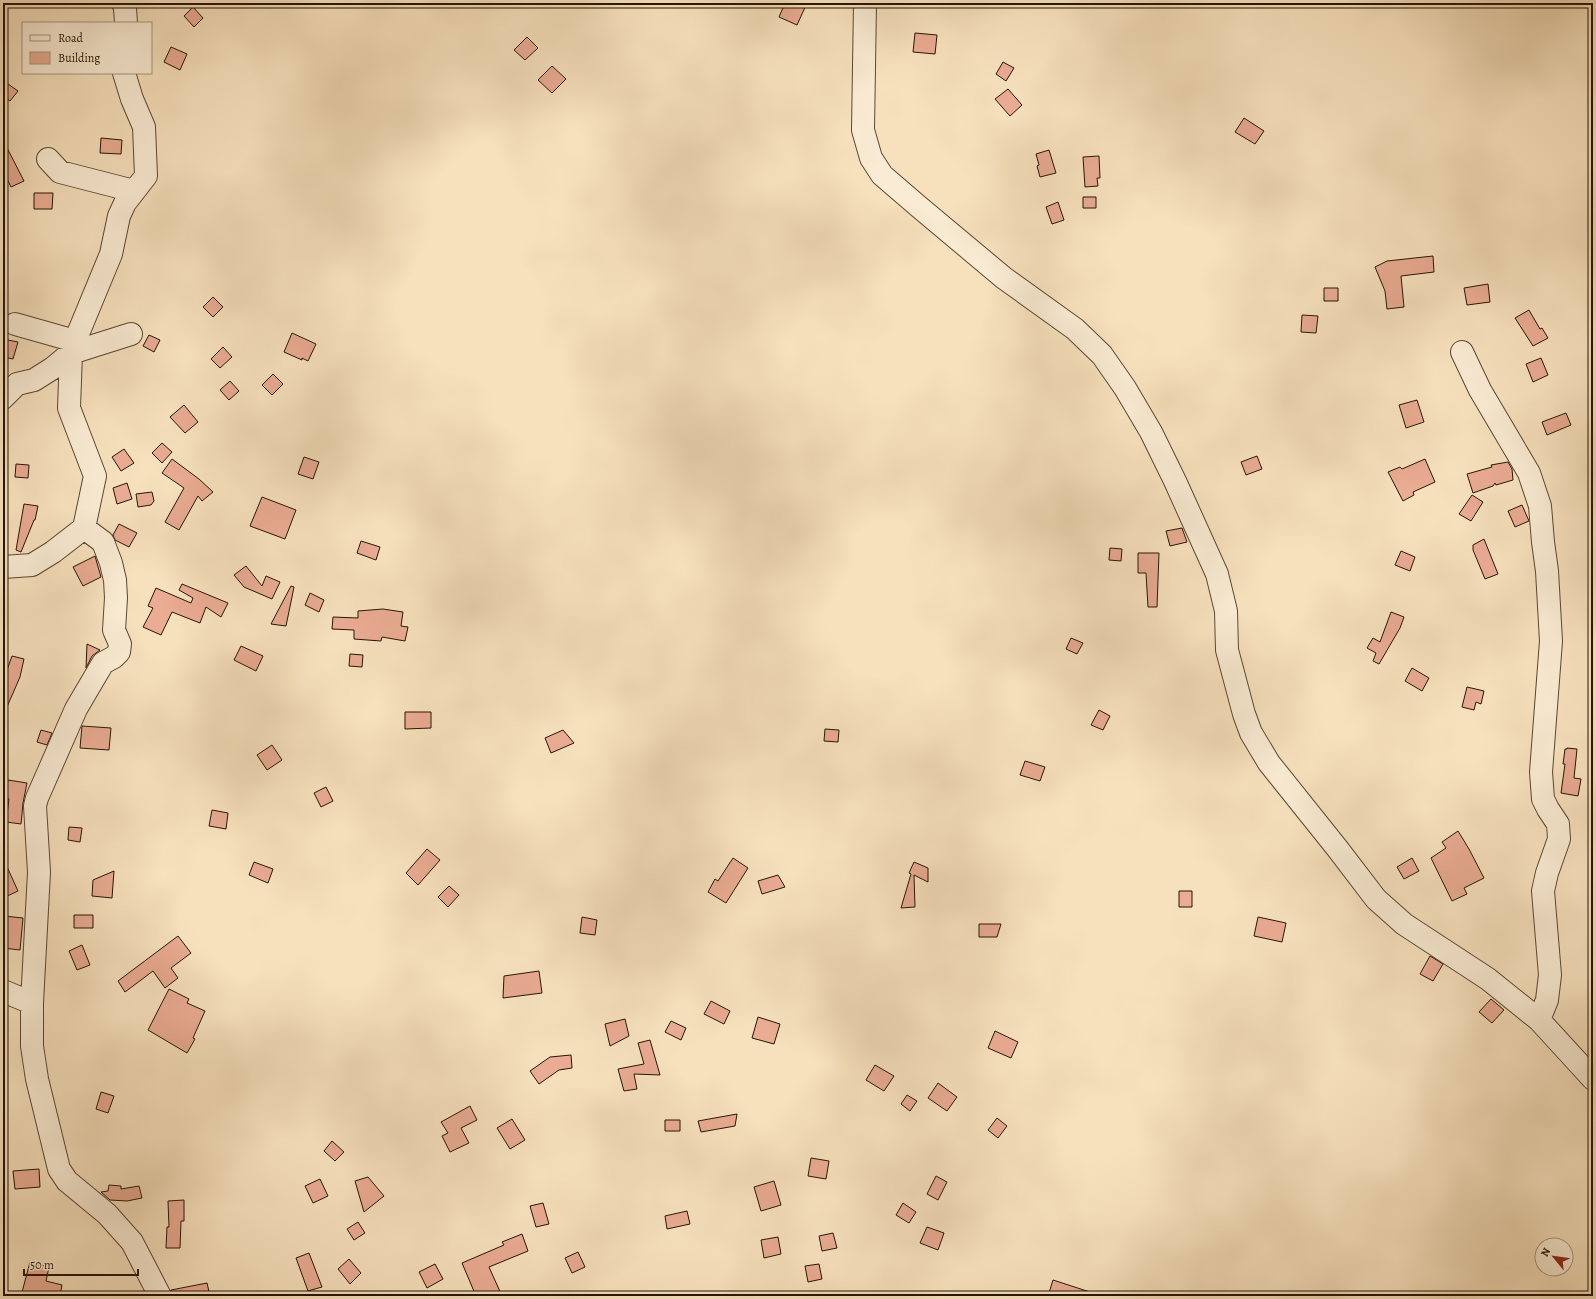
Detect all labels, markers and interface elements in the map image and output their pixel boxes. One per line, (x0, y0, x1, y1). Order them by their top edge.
legend (22, 22, 152, 74)
text: Road (58, 30, 84, 46)
text: Building (58, 50, 100, 66)
north arrow (1534, 1237, 1574, 1277)
text: N (1537, 1245, 1554, 1260)
scale bar (24, 1251, 138, 1277)
text: 50 m (30, 1257, 54, 1273)

